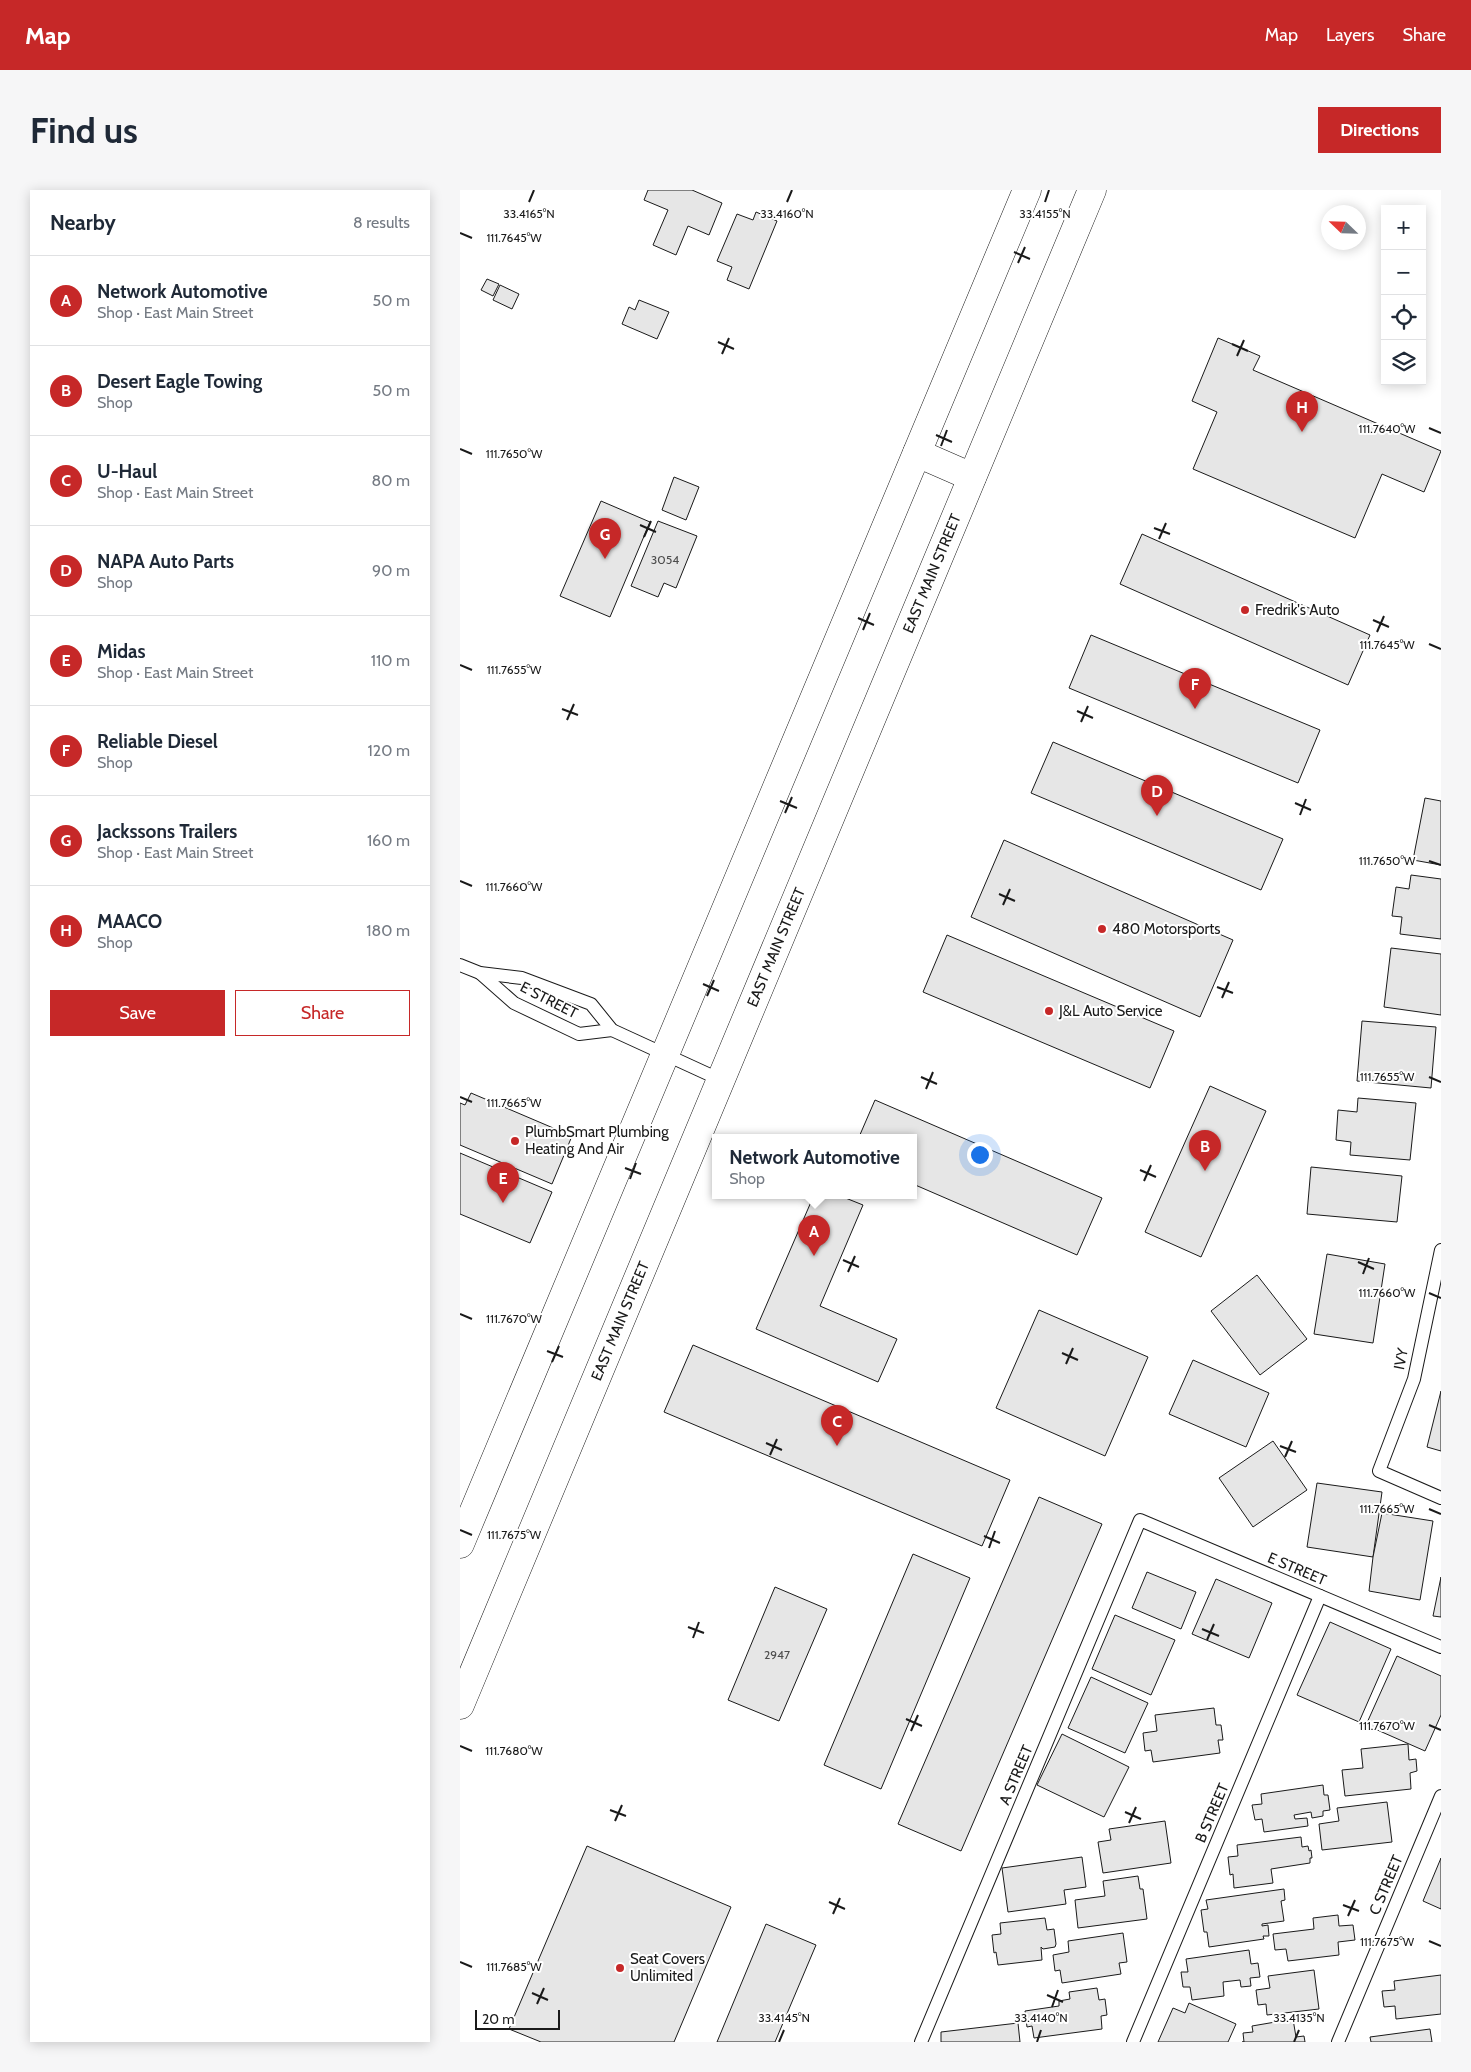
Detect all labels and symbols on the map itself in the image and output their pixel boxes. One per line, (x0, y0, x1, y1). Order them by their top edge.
north arrow (1321, 205, 1366, 250)
text: 33.4165°N (503, 206, 555, 221)
text: 33.4160°N (760, 206, 814, 221)
text: 33.4155°N (1019, 206, 1071, 221)
text: 111.7645°W (486, 230, 542, 245)
pin: H (1286, 391, 1318, 432)
text: 111.7640°W (1359, 421, 1416, 436)
text: 111.7650°W (486, 446, 543, 461)
street label: EAST MAIN STREET (899, 511, 965, 636)
pin: G (589, 518, 621, 559)
house number: 3054 (651, 552, 679, 567)
place label: Fredrik's Auto (1255, 601, 1340, 619)
marker: Fredrik's Auto (1239, 604, 1251, 616)
text: 111.7645°W (1359, 637, 1415, 652)
text: 111.7655°W (487, 662, 542, 677)
pin: F (1179, 668, 1211, 709)
pin: D (1141, 775, 1173, 816)
text: 111.7650°W (1359, 853, 1416, 868)
text: 111.7660°W (486, 879, 543, 894)
street label: EAST MAIN STREET (743, 885, 809, 1010)
place label: 480 Motorsports (1112, 920, 1221, 938)
marker: 480 Motorsports (1096, 923, 1108, 935)
street label: E STREET (517, 978, 581, 1022)
place label: J&L Auto Service (1058, 1002, 1163, 1020)
marker: J&L Auto Service (1043, 1005, 1055, 1017)
text: 111.7655°W (1360, 1069, 1415, 1084)
text: 111.7665°W (487, 1095, 542, 1110)
place label: PlumbSmart Plumbing Heating And Air (525, 1123, 669, 1158)
pin: B (1189, 1130, 1221, 1171)
marker: PlumbSmart Plumbing Heating And Air (509, 1135, 521, 1147)
your location (967, 1142, 993, 1168)
pin: E (487, 1162, 519, 1203)
pin: A (798, 1215, 830, 1256)
street label: EAST MAIN STREET (587, 1259, 653, 1383)
text: 111.7660°W (1359, 1285, 1416, 1300)
text: 111.7670°W (486, 1311, 543, 1326)
street label: IVY (1390, 1346, 1412, 1371)
pin: C (821, 1405, 853, 1446)
text: 111.7665°W (1360, 1501, 1415, 1516)
text: 111.7675°W (487, 1527, 542, 1542)
street label: E STREET (1265, 1549, 1329, 1589)
house number: 2947 (764, 1647, 790, 1662)
text: 111.7670°W (1359, 1718, 1416, 1733)
street label: A STREET (995, 1742, 1037, 1808)
text: 111.7680°W (485, 1743, 543, 1758)
street label: B STREET (1191, 1781, 1233, 1845)
street label: C STREET (1365, 1852, 1407, 1918)
text: 111.7675°W (1360, 1934, 1415, 1949)
place label: Seat Covers Unlimited (630, 1950, 705, 1985)
text: 111.7685°W (486, 1959, 542, 1974)
marker: Seat Covers Unlimited (614, 1962, 626, 1974)
scale bar (475, 2007, 560, 2030)
text: 33.4145°N (758, 2010, 810, 2025)
text: 33.4140°N (1014, 2010, 1068, 2025)
text: 33.4135°N (1273, 2010, 1325, 2025)

